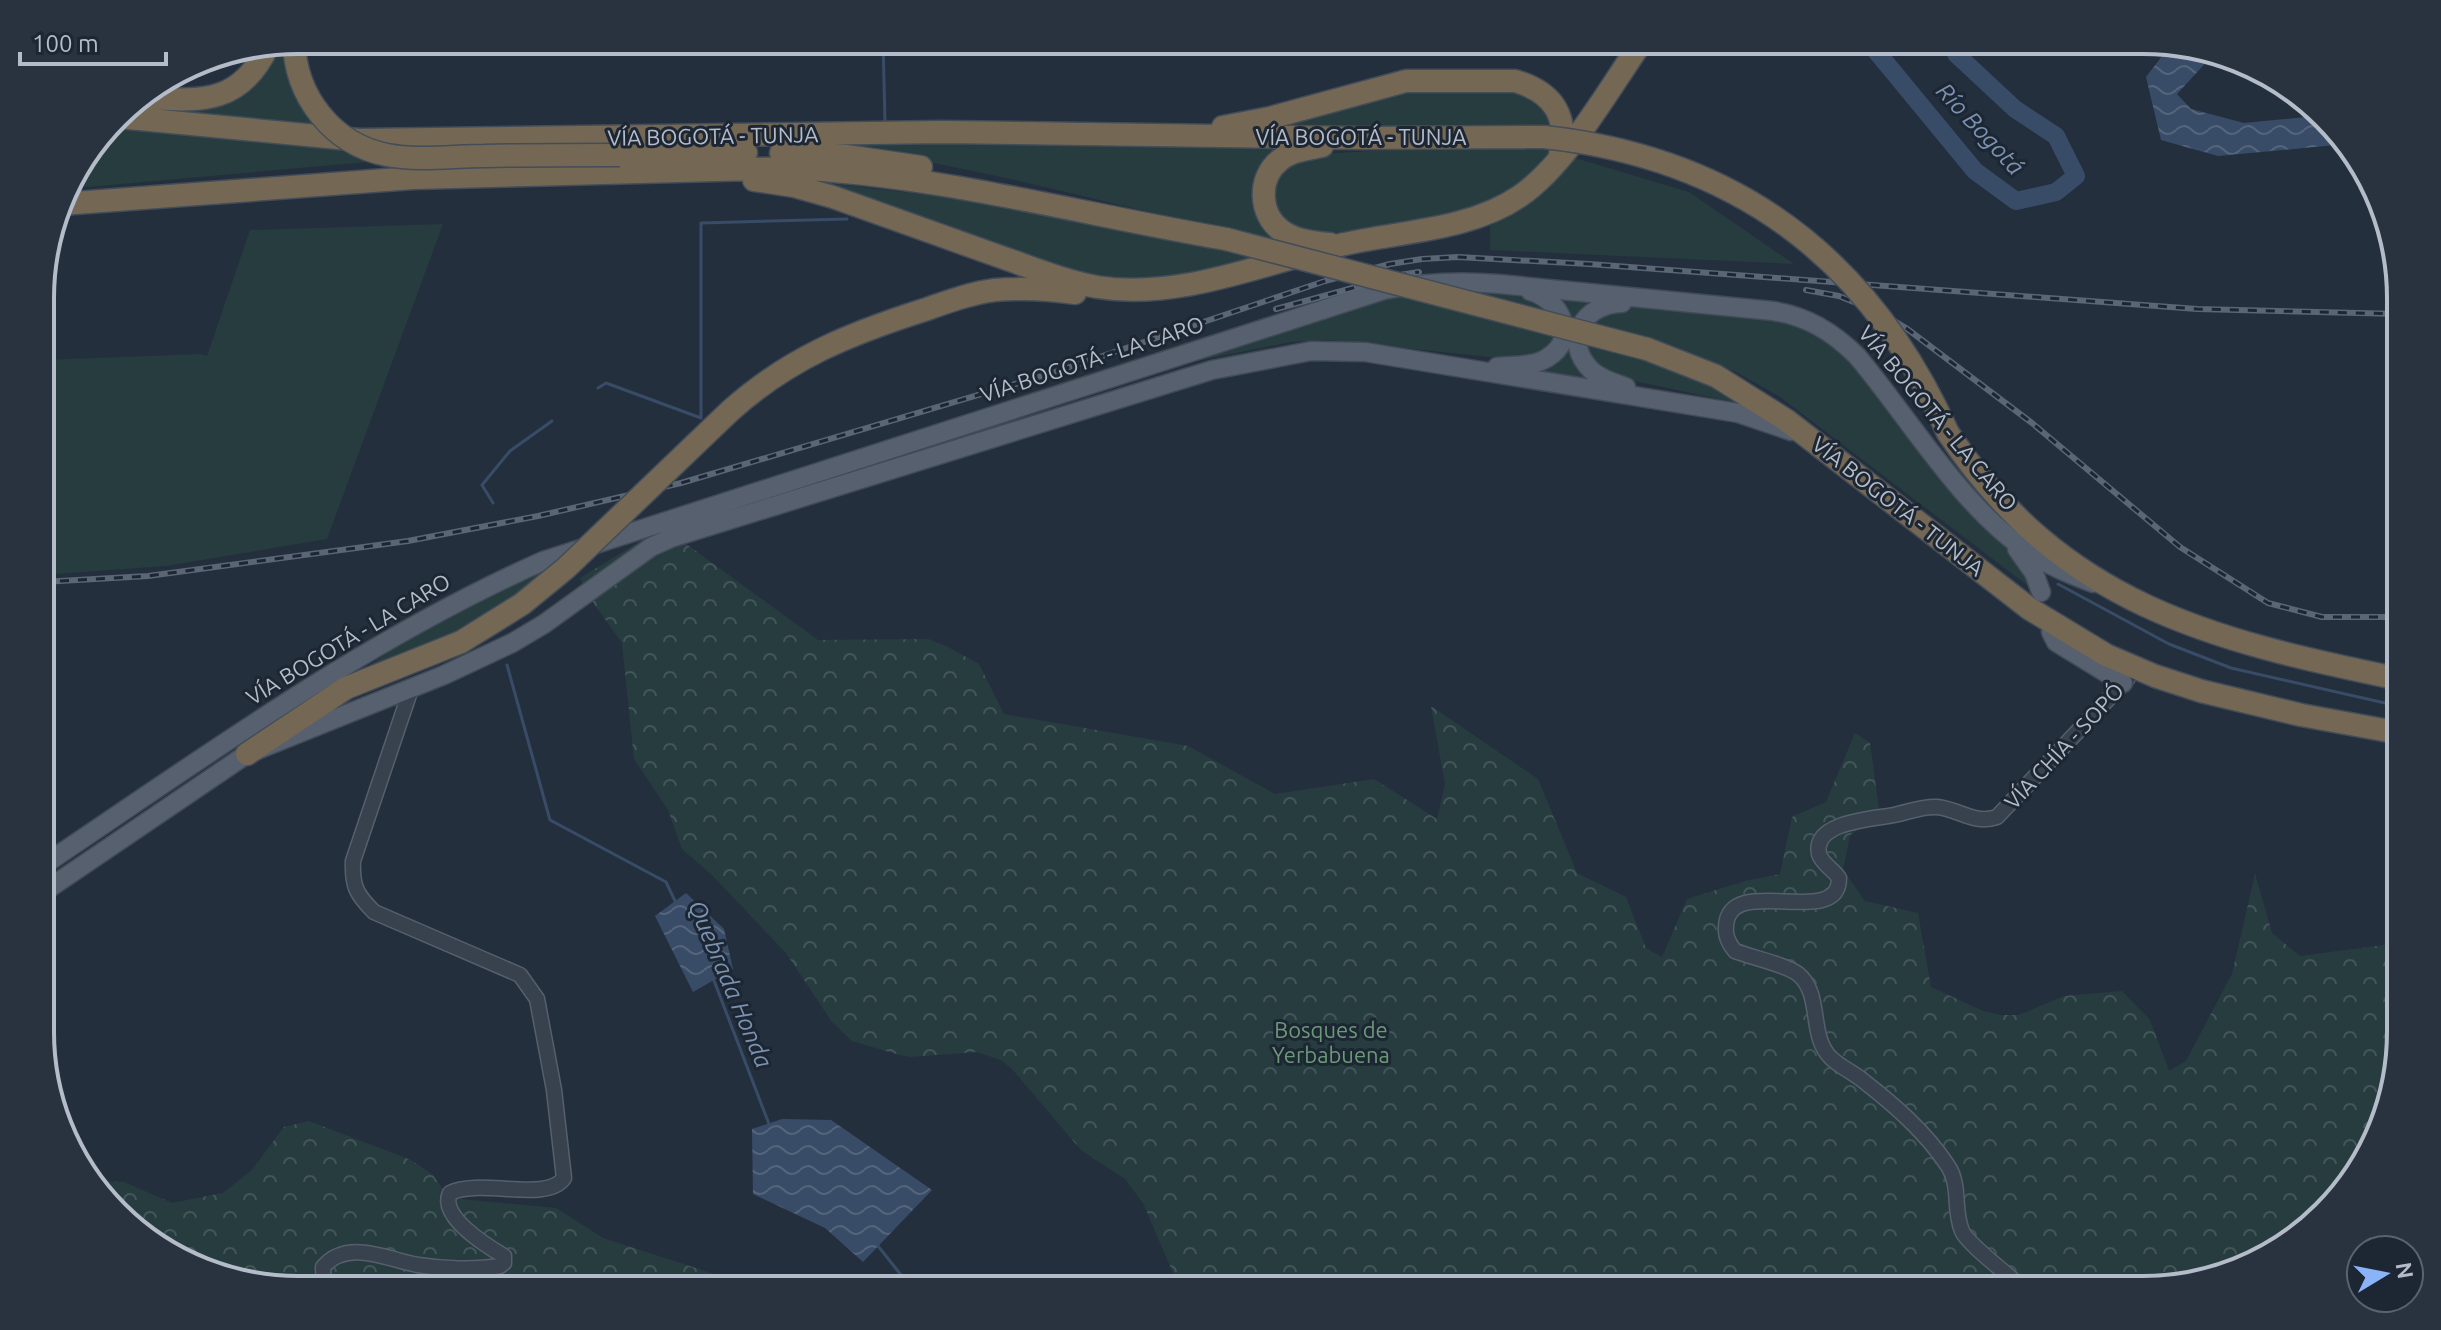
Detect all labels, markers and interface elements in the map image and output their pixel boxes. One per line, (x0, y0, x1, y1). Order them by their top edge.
scale bar (20, 16, 166, 66)
text: 100 m (32, 30, 99, 57)
water label: Río Bogotá (1931, 77, 2030, 180)
street label: VÍA BOGOTÁ - TUNJA (607, 120, 819, 150)
street label: VÍA BOGOTÁ - TUNJA (1255, 123, 1467, 149)
street label: VÍA BOGOTÁ - LA CARO (977, 310, 1207, 406)
street label: VÍA BOGOTÁ - LA CARO (1854, 320, 2024, 515)
street label: VÍA BOGOTÁ - TUNJA (1807, 430, 1990, 581)
street label: VÍA BOGOTÁ - LA CARO (241, 567, 454, 709)
street label: VÍA CHÍA - SOPÓ (1998, 677, 2128, 814)
water label: Quebrada Honda (682, 896, 778, 1072)
park label: Bosques de Yerbabuena (1272, 1017, 1390, 1067)
north arrow (2345, 1234, 2425, 1314)
text: N (2391, 1260, 2419, 1281)

